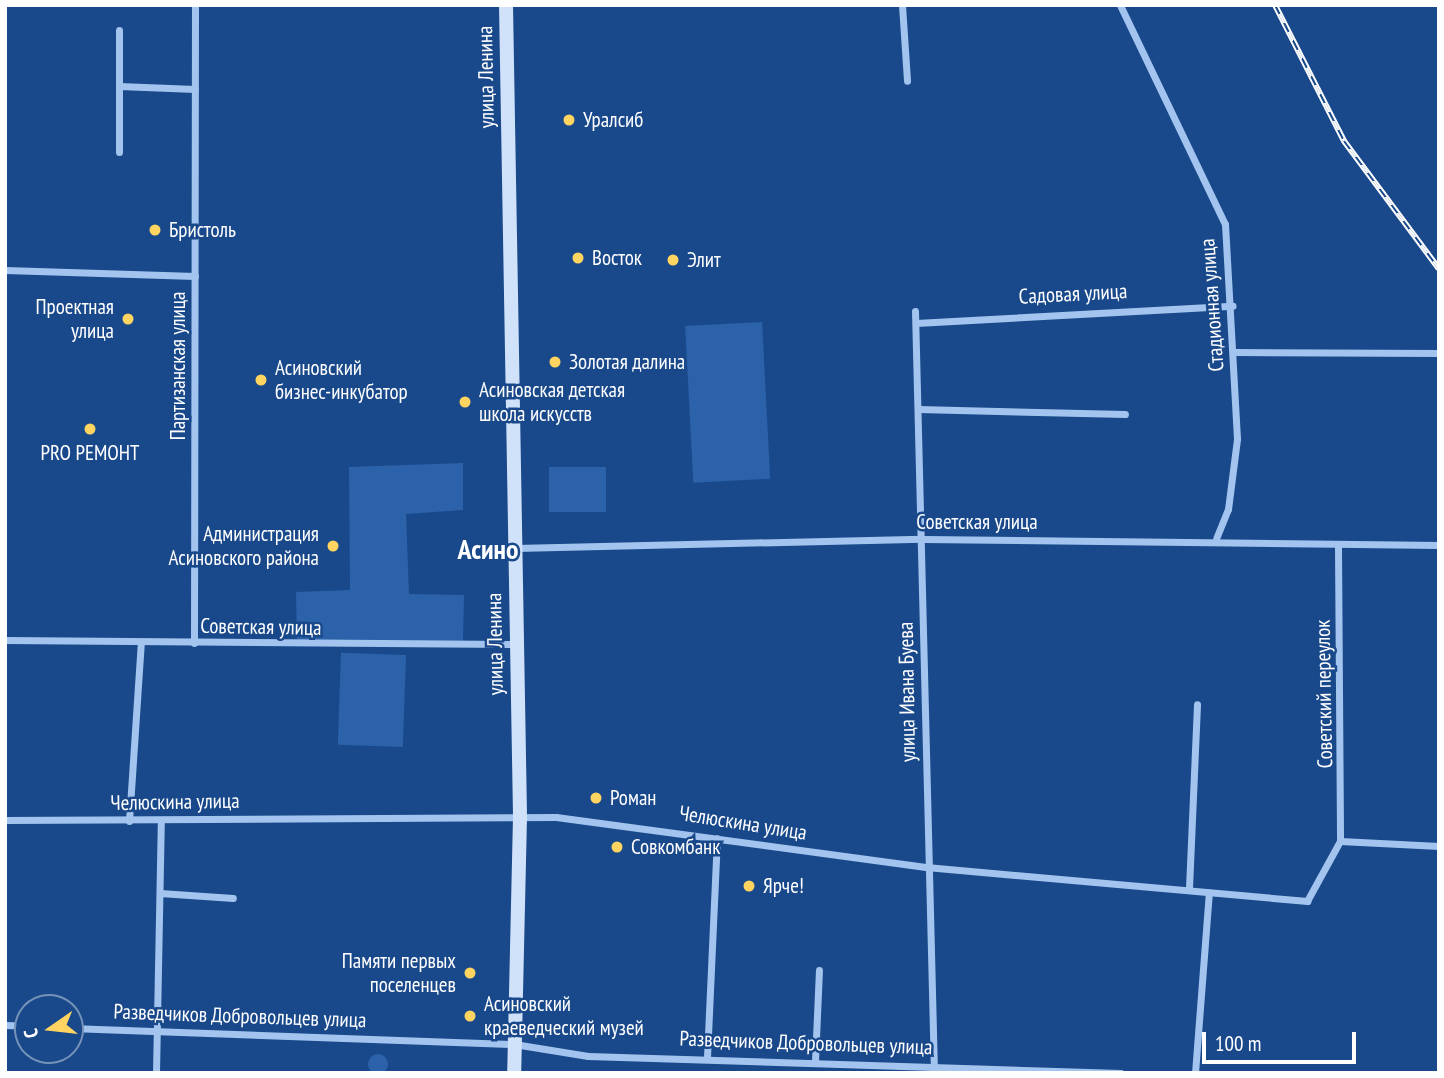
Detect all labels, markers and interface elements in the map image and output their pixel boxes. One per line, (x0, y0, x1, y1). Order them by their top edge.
street label: улица Ленина (473, 25, 499, 129)
place label: Уралсиб (583, 107, 643, 133)
marker: Уралсиб (561, 112, 577, 128)
place label: Бристоль (169, 217, 236, 243)
marker: Бристоль (147, 222, 163, 238)
street label: Стадионная улица (1195, 238, 1229, 372)
place label: Восток (592, 245, 642, 271)
place label: Элит (687, 247, 721, 273)
marker: Восток (570, 250, 586, 266)
marker: Элит (665, 252, 681, 268)
street label: Садовая улица (1018, 279, 1128, 309)
street label: Партизанская улица (165, 292, 191, 440)
place label: Проектная улица (36, 294, 114, 344)
marker: Проектная улица (120, 311, 136, 327)
place label: Золотая далина (569, 349, 685, 375)
marker: Золотая далина (547, 354, 563, 370)
place label: Асиновский бизнес-инкубатор (275, 355, 408, 405)
marker: Асиновский бизнес-инкубатор (253, 372, 269, 388)
place label: Асиновская детская школа искусств (479, 377, 625, 427)
marker: Асиновская детская школа искусств (457, 394, 473, 410)
marker: PRO РЕМОНТ (82, 421, 98, 437)
place label: PRO РЕМОНТ (41, 440, 139, 466)
street label: Советская улица (916, 509, 1038, 535)
place label: Администрация Асиновского района (169, 521, 319, 571)
district label: Асино (458, 532, 518, 566)
marker: Администрация Асиновского района (325, 538, 341, 554)
street label: улица Ленина (482, 592, 508, 696)
street label: Советская улица (200, 613, 322, 641)
street label: Советский переулок (1310, 619, 1338, 769)
street label: улица Ивана Буева (893, 622, 921, 762)
place label: Роман (610, 785, 656, 811)
street label: Челюскина улица (110, 788, 240, 816)
marker: Роман (588, 790, 604, 806)
street label: Челюскина улица (677, 800, 809, 846)
place label: Совкомбанк (631, 834, 720, 860)
marker: Совкомбанк (609, 839, 625, 855)
place label: Ярче! (763, 873, 804, 899)
marker: Ярче! (741, 878, 757, 894)
place label: Памяти первых поселенцев (342, 948, 456, 998)
marker: Памяти первых поселенцев (462, 965, 478, 981)
place label: Асиновский краеведческий музей (484, 991, 644, 1041)
north arrow (14, 994, 84, 1064)
street label: Разведчиков Добровольцев улица (113, 999, 367, 1033)
marker: Асиновский краеведческий музей (462, 1008, 478, 1024)
scale bar (1206, 1018, 1360, 1062)
text: С (18, 1026, 43, 1041)
street label: Разведчиков Добровольцев улица (679, 1026, 933, 1060)
text: 100 m (1215, 1030, 1261, 1057)

